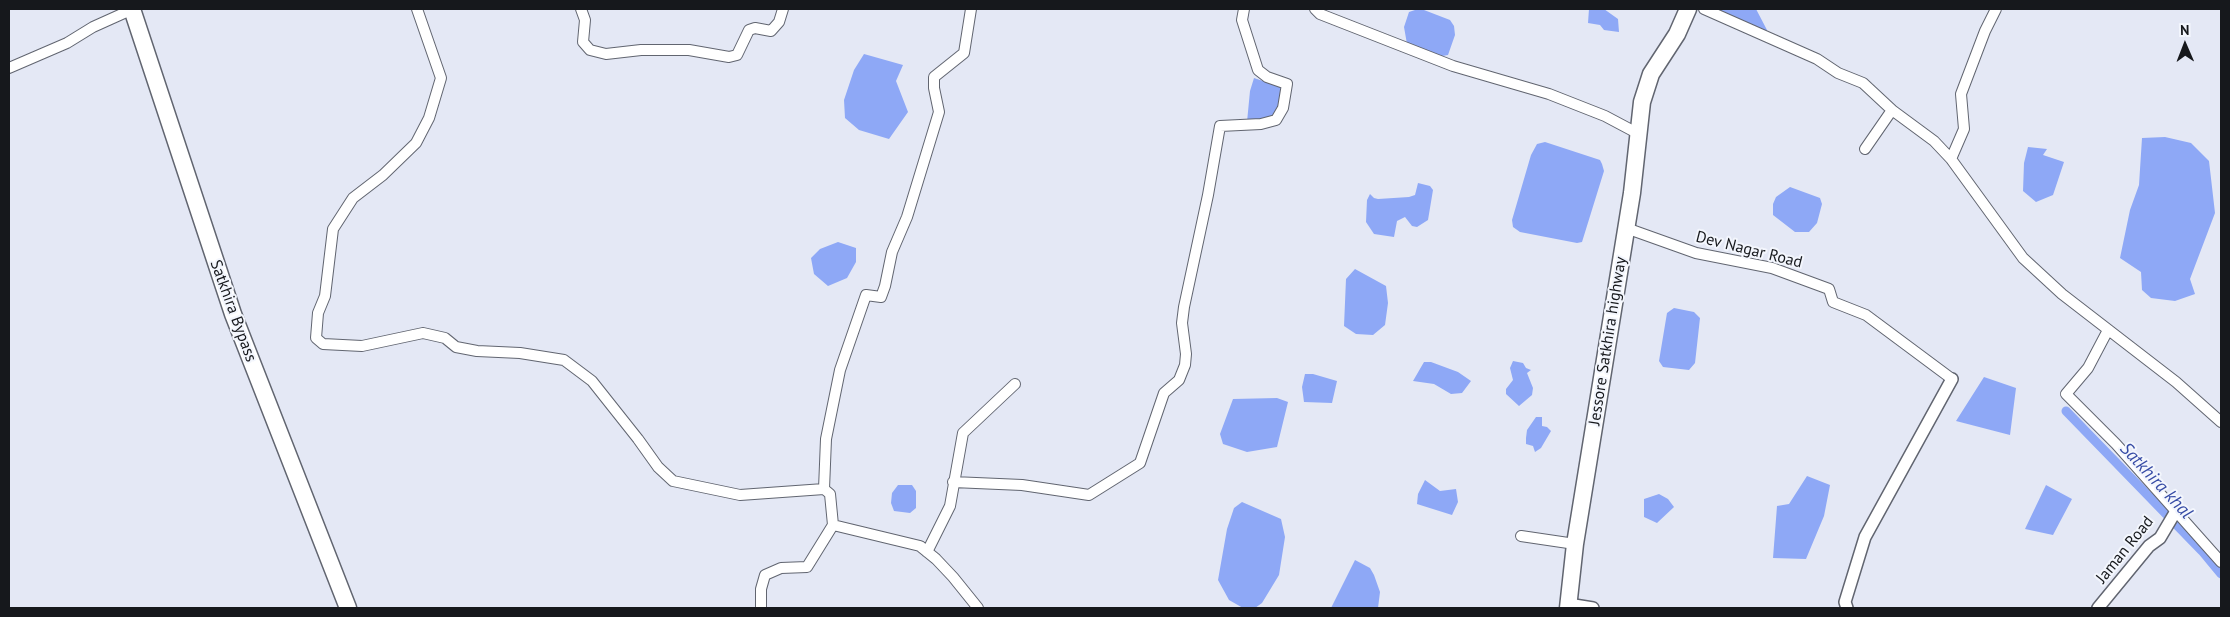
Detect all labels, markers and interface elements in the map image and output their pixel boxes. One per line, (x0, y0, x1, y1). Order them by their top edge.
north arrow (2160, 20, 2210, 70)
text: N (2180, 21, 2189, 39)
street label: Dev Nagar Road (1694, 227, 1804, 273)
street label: Jessore Satkhira highway (1585, 255, 1631, 427)
street label: Satkhira Bypass (206, 257, 260, 365)
water label: Satkhira khal (2115, 438, 2197, 524)
street label: Jaman Road (2092, 513, 2158, 587)

